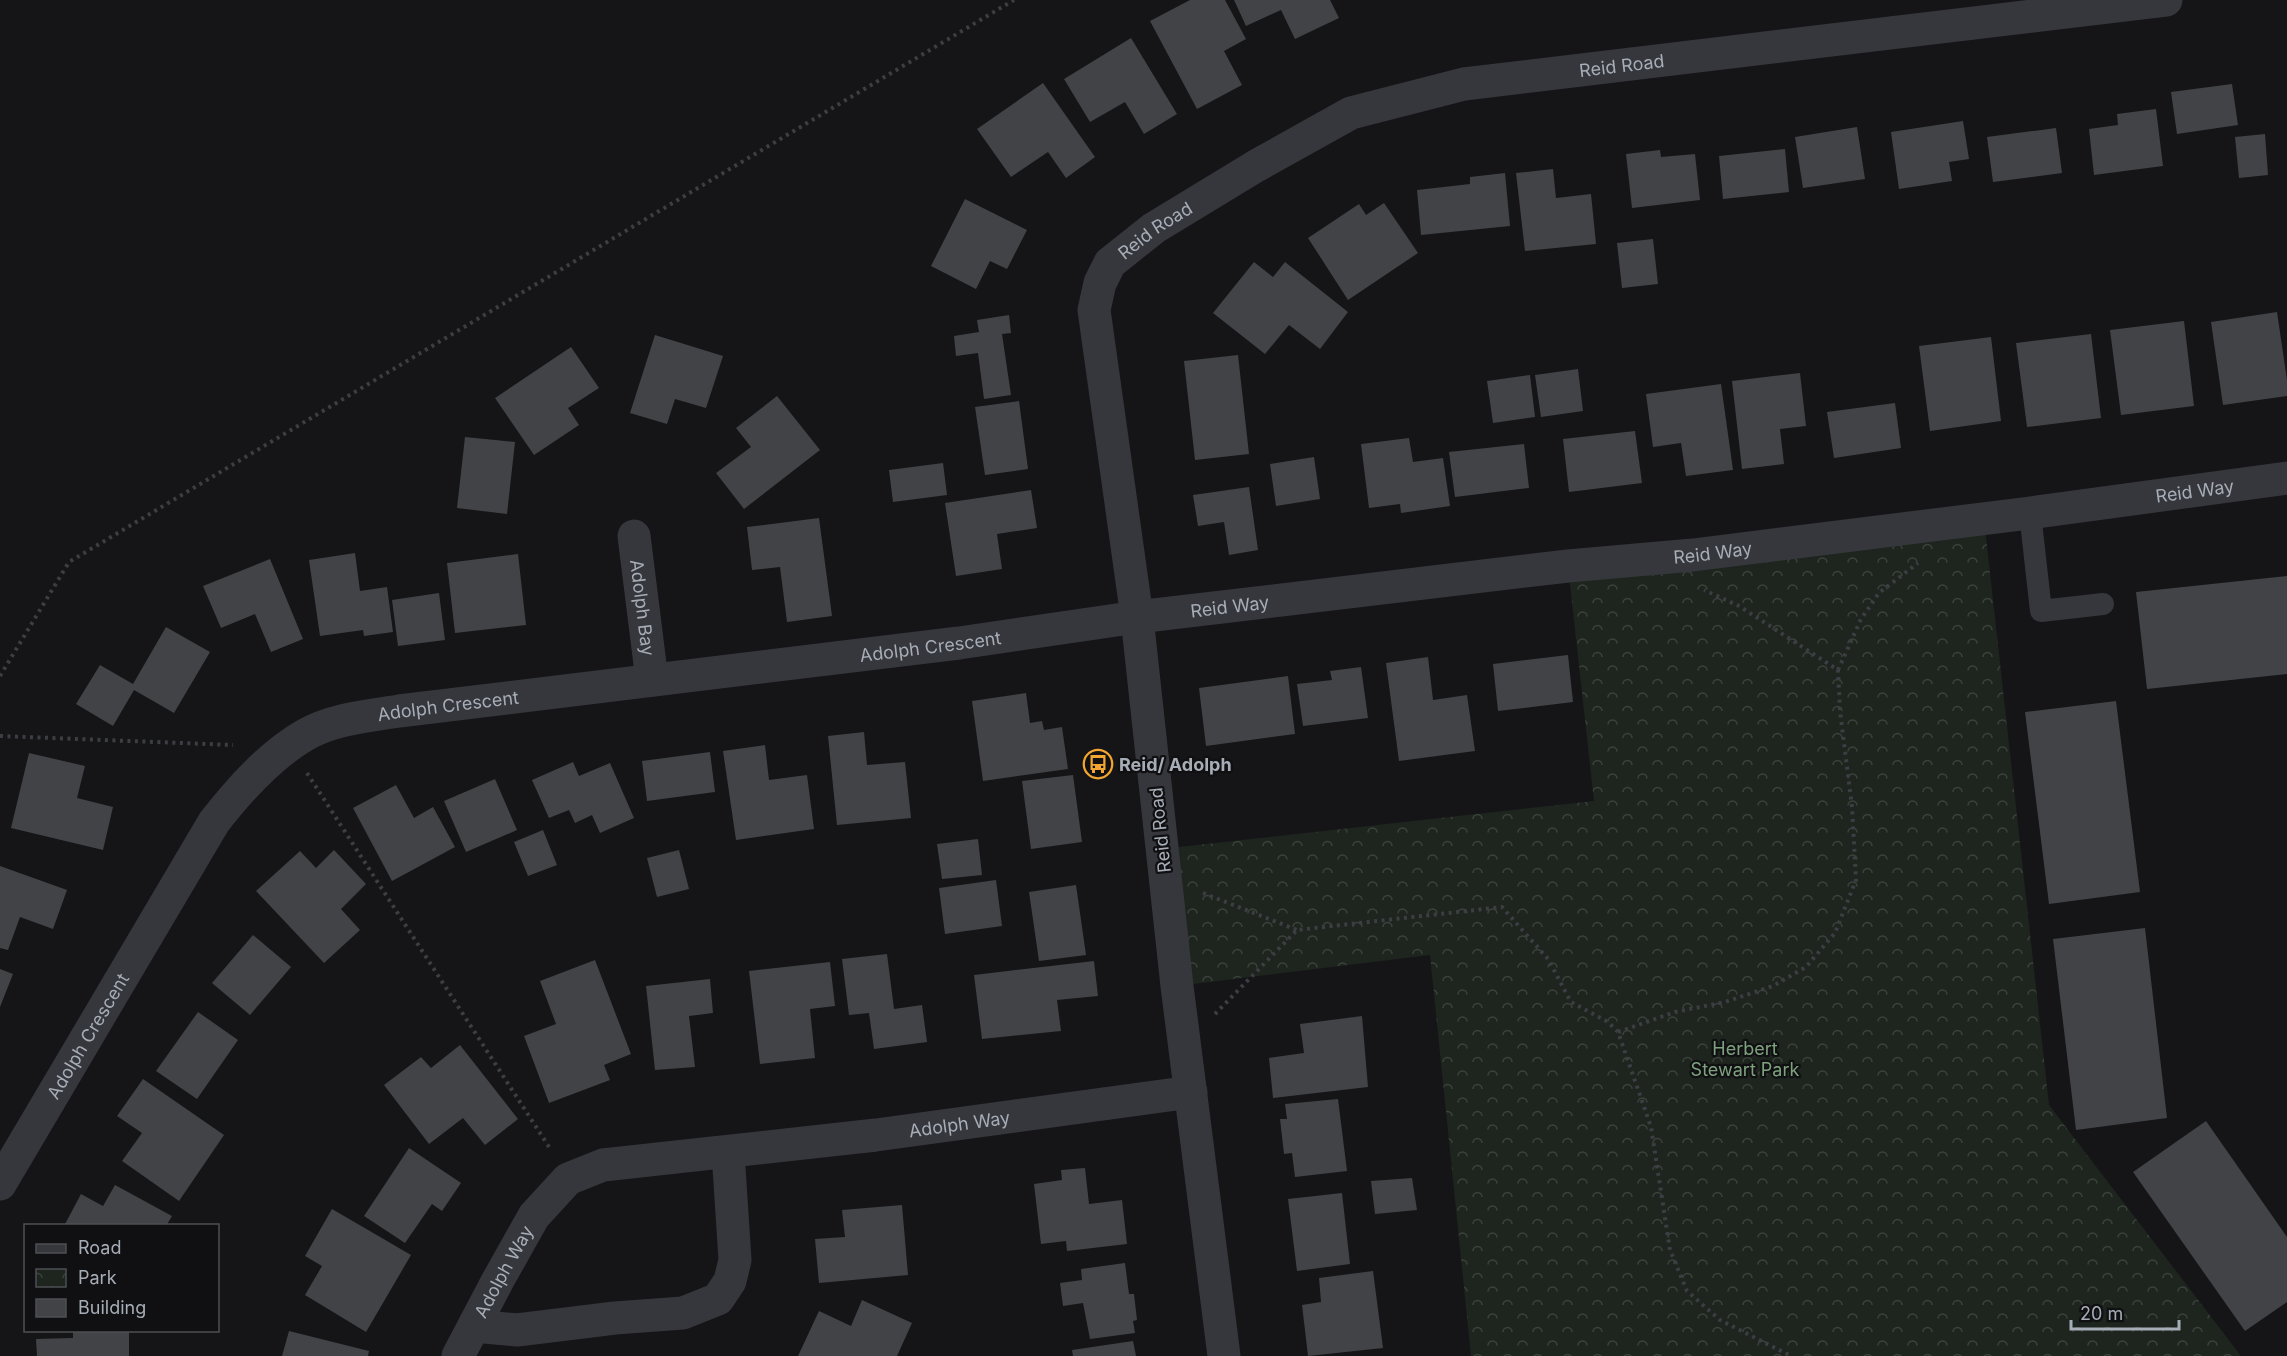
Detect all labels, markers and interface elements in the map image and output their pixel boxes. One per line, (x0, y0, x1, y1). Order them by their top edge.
street label: Reid Road (1578, 50, 1665, 81)
street label: Reid Road (1114, 197, 1196, 263)
street label: Reid Way (2154, 475, 2235, 506)
street label: Reid Way (1672, 537, 1753, 567)
street label: Adolph Bay (626, 558, 659, 657)
street label: Reid Way (1189, 591, 1270, 621)
street label: Adolph Crescent (858, 626, 1003, 665)
street label: Adolph Crescent (376, 686, 520, 725)
bus stop icon: Reid/ Adolph (1082, 748, 1114, 780)
place label: Reid/ Adolph (1119, 754, 1232, 775)
street label: Reid Road (1145, 786, 1175, 874)
street label: Adolph Crescent (42, 969, 133, 1103)
park label: Herbert Stewart Park (1691, 1038, 1800, 1080)
street label: Adolph Way (907, 1106, 1011, 1141)
street label: Adolph Way (470, 1222, 537, 1321)
legend (24, 1224, 219, 1332)
text: Road (78, 1237, 121, 1258)
text: Park (78, 1267, 117, 1288)
scale bar (2071, 1293, 2179, 1331)
text: Building (78, 1297, 146, 1318)
text: 20 m (2080, 1303, 2123, 1324)

